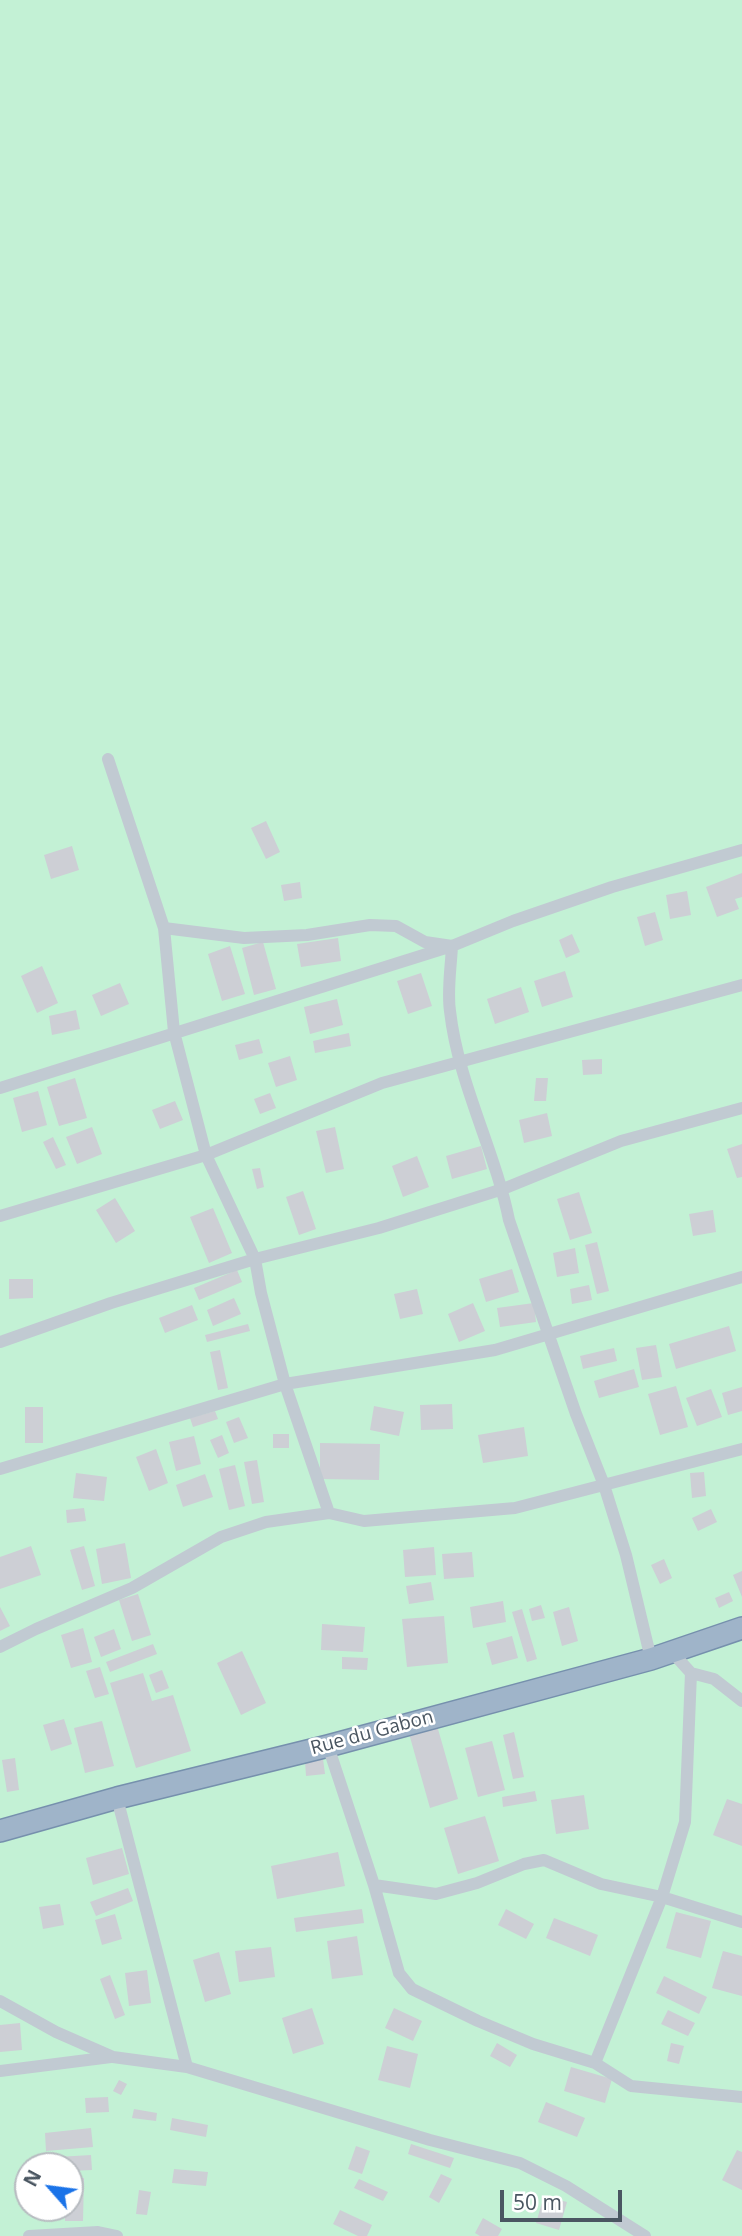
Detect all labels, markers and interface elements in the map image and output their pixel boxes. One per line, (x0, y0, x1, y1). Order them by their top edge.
street label: Rue du Gabon (308, 1706, 436, 1760)
north arrow (14, 2152, 84, 2222)
text: N (17, 2165, 47, 2191)
scale bar (504, 2176, 626, 2220)
text: 50 m (513, 2188, 562, 2216)

